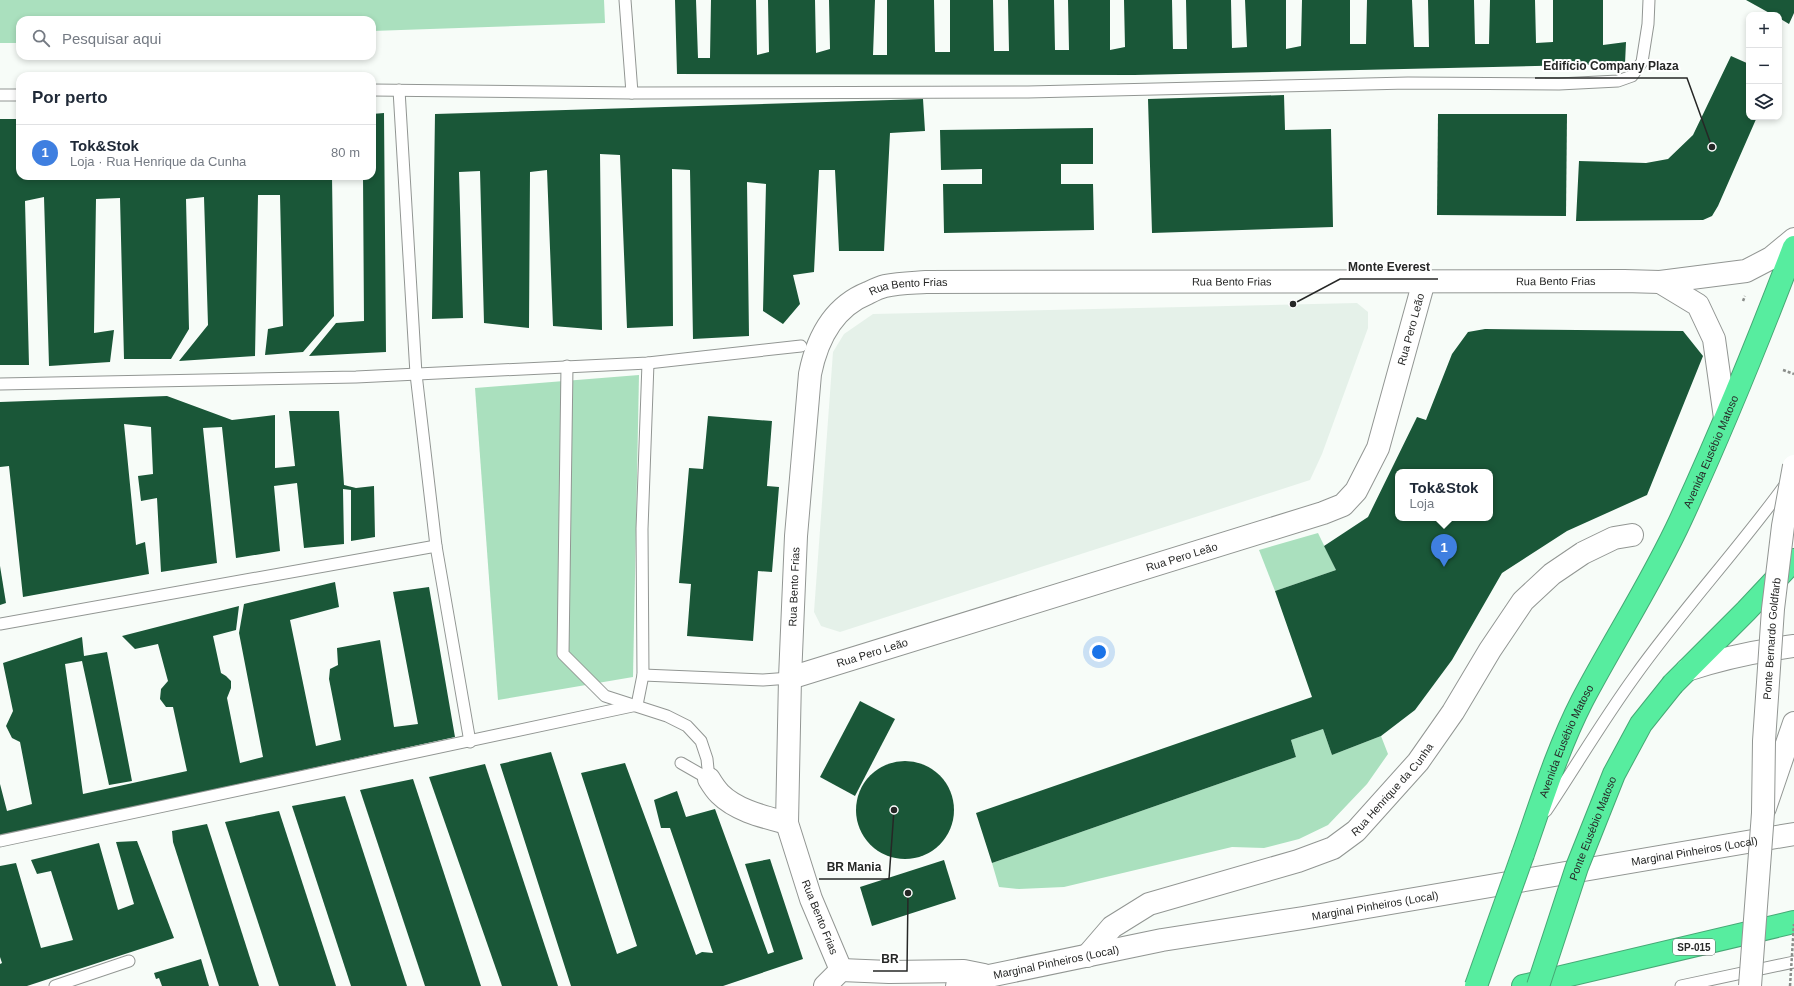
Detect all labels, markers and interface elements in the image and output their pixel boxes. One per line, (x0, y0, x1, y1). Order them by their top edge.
map controls (1746, 12, 1782, 120)
button: + (1746, 12, 1782, 48)
search box (16, 16, 376, 60)
icon: search (30, 27, 52, 49)
text: Pesquisar aqui (62, 30, 161, 47)
button: − (1746, 48, 1782, 84)
callout: Edifício Company Plaza (1535, 54, 1687, 78)
text: Edifício Company Plaza (1543, 59, 1679, 73)
button: layers (1746, 84, 1782, 120)
text: Por perto (32, 88, 108, 107)
text: Tok&Stok (70, 137, 139, 154)
text: 1 (41, 145, 49, 160)
text: 80 m (331, 145, 360, 160)
text: Loja · Rua Henrique da Cunha (70, 154, 246, 169)
callout: Monte Everest (1340, 255, 1438, 279)
text: Monte Everest (1348, 260, 1430, 274)
street label: Rua Bento Frias (1516, 275, 1596, 287)
street label: Rua Bento Frias (867, 276, 948, 298)
street label: Rua Bento Frias (1192, 276, 1272, 288)
street label: Rua Pero Leão (1395, 292, 1426, 367)
street label: Avenida Eusébio Matoso (1681, 394, 1740, 510)
popup (1395, 469, 1493, 521)
text: Tok&Stok (1410, 479, 1478, 496)
text: Loja (1410, 496, 1434, 511)
pin: 1 (1431, 534, 1457, 567)
street label: Rua Pero Leão (1144, 540, 1219, 573)
street label: Rua Bento Frias (786, 546, 802, 627)
street label: Ponte Bernardo Goldfarb (1761, 577, 1783, 700)
street label: Rua Pero Leão (835, 636, 909, 669)
your location (1089, 642, 1109, 662)
street label: Avenida Eusébio Matoso (1537, 683, 1596, 799)
street label: Rua Henrique da Cunha (1349, 740, 1436, 838)
street label: Ponte Eusébio Matoso (1567, 774, 1618, 882)
street label: Marginal Pinheiros (Local) (1630, 834, 1758, 868)
callout: BR Mania (819, 855, 889, 879)
text: BR Mania (827, 860, 882, 874)
street label: Rua Bento Frias (800, 878, 841, 957)
street label: Marginal Pinheiros (Local) (1311, 889, 1439, 922)
road number: SP-015 (1673, 939, 1715, 955)
street label: Marginal Pinheiros (Local) (992, 943, 1120, 981)
callout: BR (873, 947, 907, 971)
text: BR (881, 952, 899, 966)

